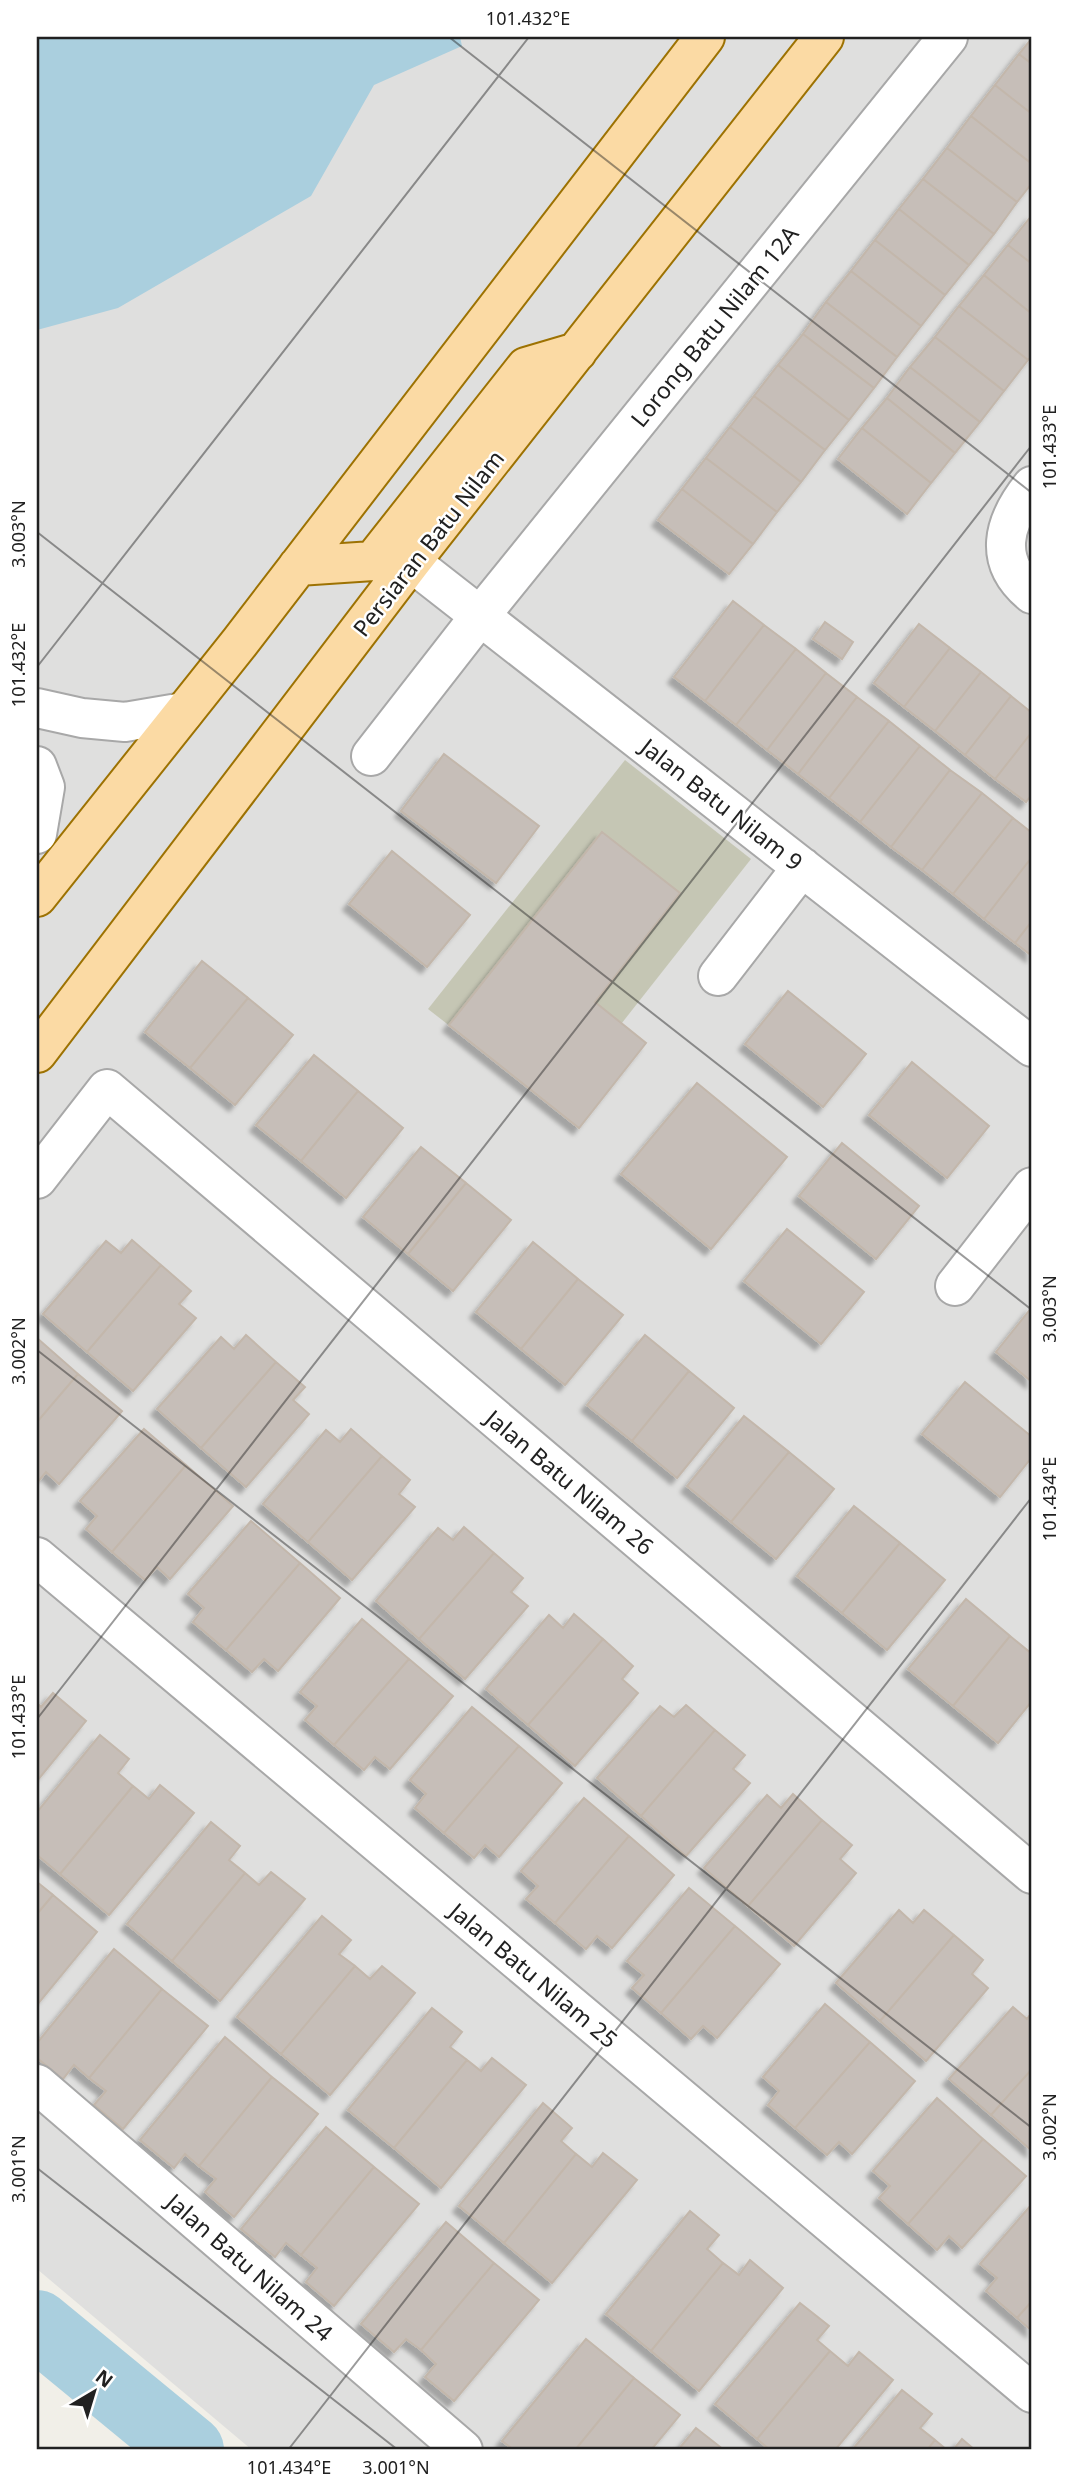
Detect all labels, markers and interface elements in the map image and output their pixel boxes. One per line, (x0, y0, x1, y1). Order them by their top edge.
text: 101.432°E (486, 6, 570, 30)
street label: Lorong Batu Nilam 12A (623, 218, 805, 433)
text: 101.433°E (1037, 405, 1061, 489)
street label: Persiaran Batu Nilam (345, 443, 511, 643)
text: 3.003°N (6, 500, 30, 568)
text: 101.432°E (6, 623, 30, 707)
street label: Jalan Batu Nilam 9 (633, 729, 810, 877)
text: 3.003°N (1037, 1275, 1061, 1343)
text: 3.002°N (6, 1317, 30, 1385)
street label: Jalan Batu Nilam 26 (478, 1401, 661, 1562)
text: 101.434°E (1037, 1457, 1061, 1541)
text: 101.433°E (6, 1675, 30, 1759)
street label: Jalan Batu Nilam 25 (442, 1894, 625, 2055)
text: 3.002°N (1037, 2093, 1061, 2161)
text: 3.001°N (6, 2135, 30, 2203)
street label: Jalan Batu Nilam 24 (159, 2185, 340, 2348)
north arrow (60, 2358, 130, 2428)
text: N (90, 2364, 119, 2394)
text: 101.434°E (247, 2455, 331, 2479)
text: 3.001°N (362, 2455, 430, 2479)

